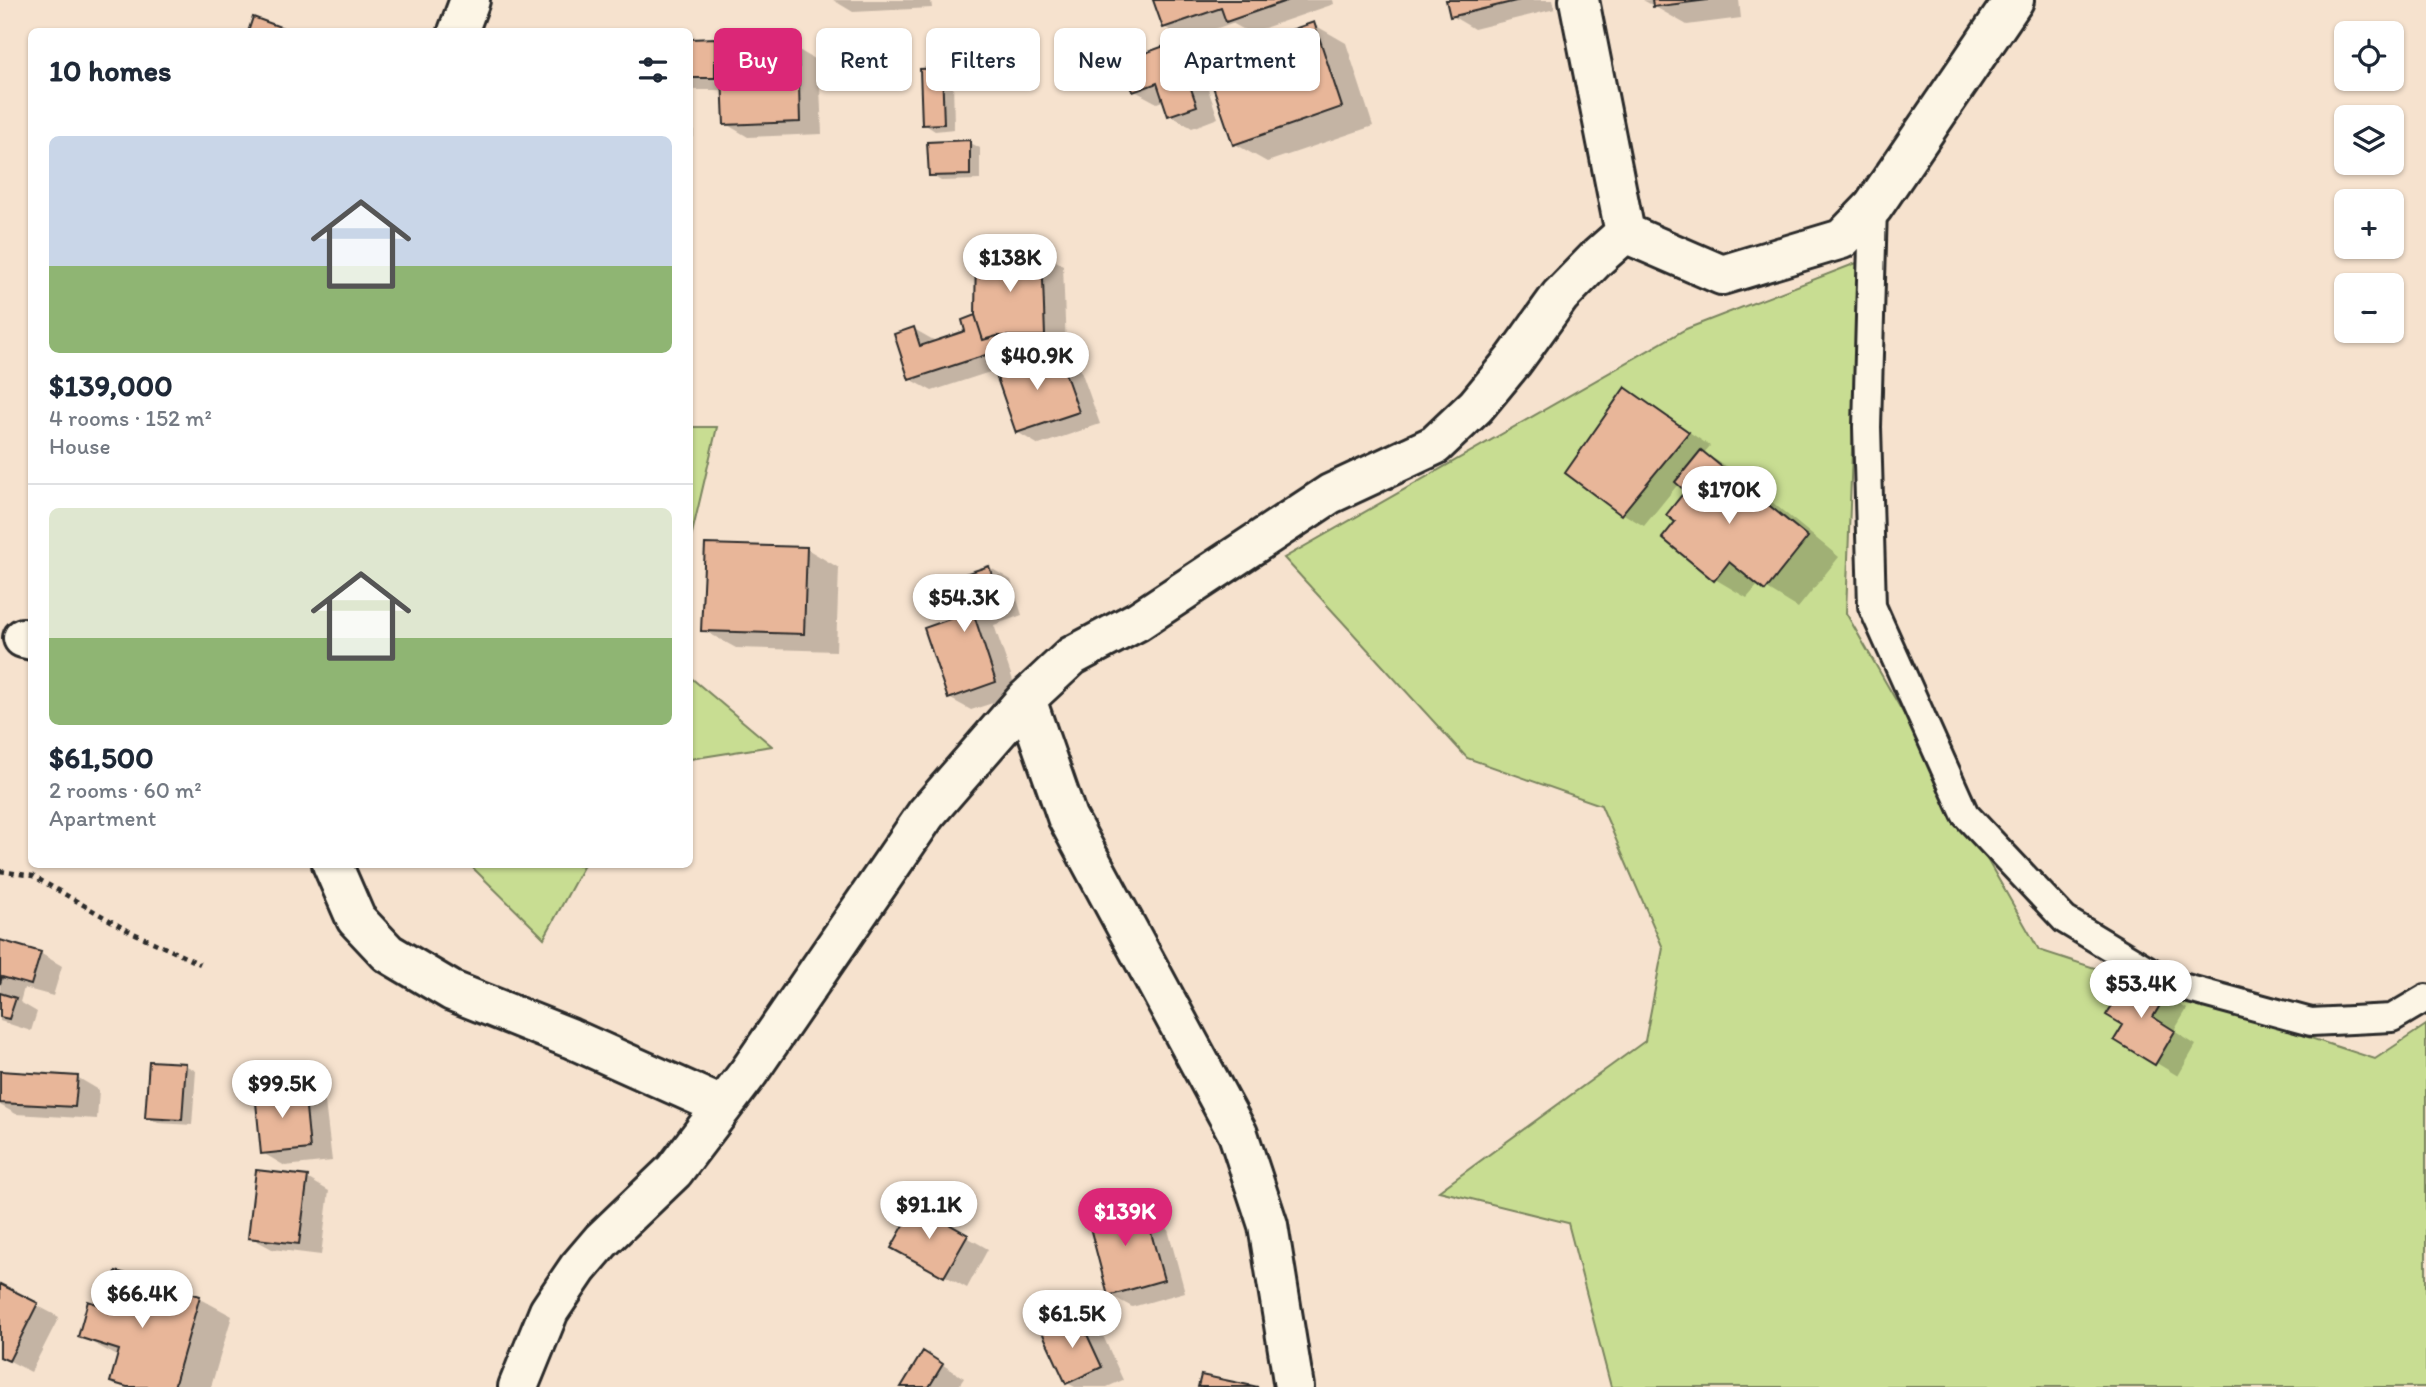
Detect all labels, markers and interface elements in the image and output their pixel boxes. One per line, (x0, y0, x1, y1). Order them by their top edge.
map controls (2334, 21, 2404, 343)
button: locate (2334, 21, 2404, 91)
chip: Buy (714, 28, 802, 91)
chip: Rent (816, 28, 912, 91)
chip: Filters (926, 28, 1040, 91)
chip: New (1054, 28, 1146, 91)
chip: Apartment (1160, 28, 1320, 91)
icon: filters (634, 51, 672, 89)
text: 10 homes (49, 52, 172, 89)
button: layers (2334, 105, 2404, 175)
icon: home (298, 181, 424, 307)
button: + (2334, 189, 2404, 259)
pin: $138K (961, 234, 1059, 294)
text: $138K (979, 243, 1041, 271)
button: − (2334, 273, 2404, 343)
pin: $40.9K (980, 332, 1094, 392)
text: $40.9K (1001, 341, 1073, 369)
text: $139,000 (49, 367, 173, 404)
text: 4 rooms · 152 m² (49, 404, 212, 432)
text: House (49, 432, 111, 460)
pin: $170K (1680, 466, 1778, 526)
text: $170K (1698, 475, 1760, 503)
icon: home (298, 553, 424, 679)
pin: $54.3K (907, 574, 1021, 634)
text: $54.3K (929, 583, 999, 611)
text: $61,500 (49, 739, 154, 776)
text: 2 rooms · 60 m² (49, 776, 202, 804)
text: Apartment (49, 804, 156, 832)
pin: $53.4K (2084, 960, 2198, 1020)
text: $53.4K (2106, 969, 2176, 997)
pin: $99.5K (225, 1060, 339, 1120)
text: $99.5K (248, 1069, 316, 1097)
pin: $91.1K (872, 1182, 986, 1241)
pin: $139K (1076, 1188, 1174, 1248)
text: $91.1K (896, 1190, 962, 1218)
text: $139K (1094, 1197, 1156, 1225)
pin: $66.4K (85, 1270, 199, 1330)
text: $66.4K (107, 1279, 177, 1307)
pin: $61.5K (1015, 1290, 1129, 1350)
text: $61.5K (1039, 1299, 1105, 1327)

